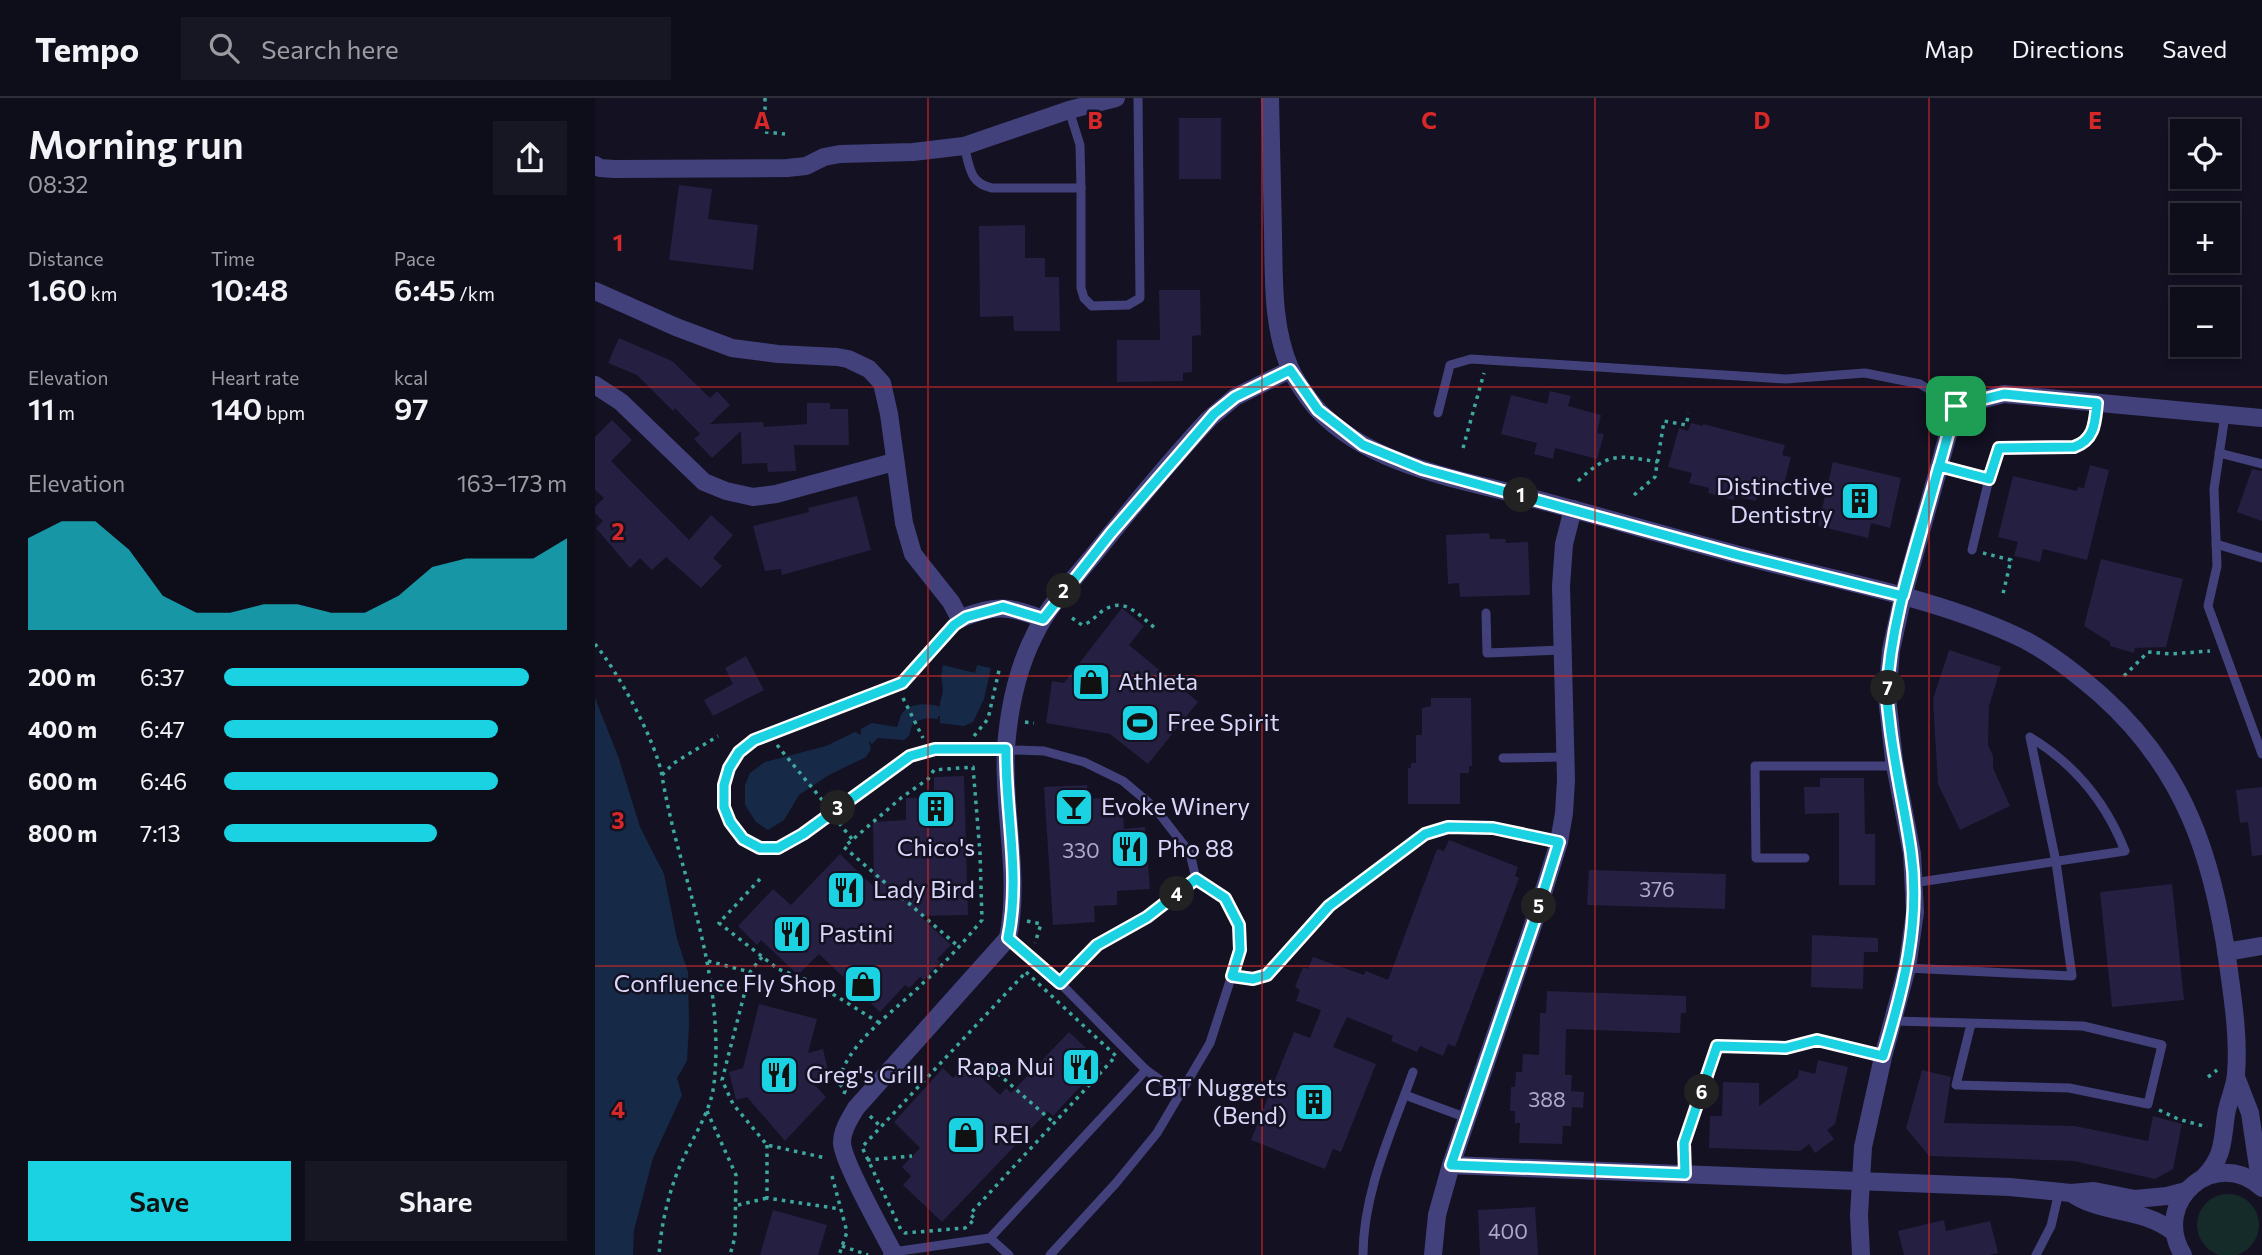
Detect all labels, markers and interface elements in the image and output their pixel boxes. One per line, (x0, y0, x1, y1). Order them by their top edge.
search box (181, 17, 671, 80)
text: Tempo (35, 28, 139, 69)
icon: search (205, 29, 243, 67)
text: Search here (261, 33, 399, 64)
text: Map (1924, 34, 1974, 63)
text: Directions (2012, 34, 2124, 63)
text: Saved (2162, 34, 2227, 63)
text: A (754, 106, 771, 134)
text: B (1087, 106, 1103, 134)
text: C (1421, 106, 1437, 134)
text: D (1754, 106, 1771, 134)
text: E (2088, 106, 2102, 134)
map controls (2170, 119, 2240, 357)
button: locate (2170, 119, 2240, 189)
text: Morning run (28, 120, 244, 167)
button: share (493, 121, 567, 195)
text: 08:32 (28, 170, 88, 198)
button: + (2170, 203, 2240, 273)
text: 1 (613, 228, 623, 256)
text: Distance (28, 247, 104, 270)
text: Time (211, 247, 255, 270)
text: Pace (394, 247, 435, 270)
text: 1.60 (28, 270, 87, 307)
text: 10:48 (211, 270, 289, 307)
text: 6:45 (394, 270, 456, 307)
text: km (87, 282, 117, 305)
text: /km (456, 282, 495, 305)
button: − (2170, 287, 2240, 357)
text: Elevation (28, 366, 108, 389)
text: Heart rate (211, 366, 299, 389)
text: kcal (394, 366, 428, 389)
pin (1926, 376, 1986, 436)
icon: arrive (1937, 387, 1975, 425)
text: 11 (28, 389, 55, 426)
text: 140 (211, 389, 262, 426)
text: 97 (394, 389, 428, 426)
text: m (55, 401, 75, 424)
text: bpm (262, 401, 305, 424)
text: Elevation (28, 469, 125, 497)
text: 163–173 m (457, 469, 567, 497)
place label: Distinctive Dentistry (1716, 471, 1833, 528)
pin: 1 (1503, 478, 1539, 512)
building icon: Distinctive Dentistry (1839, 480, 1881, 522)
text: 1 (1516, 483, 1525, 506)
text: 2 (611, 517, 625, 545)
pin: 2 (1047, 574, 1081, 608)
text: 2 (1058, 579, 1069, 602)
shop icon: Athleta (1070, 661, 1112, 703)
text: 200 m (28, 663, 96, 691)
text: 6:37 (140, 663, 185, 691)
place label: Athleta (1118, 666, 1198, 695)
pin: 7 (1871, 670, 1905, 706)
text: 7 (1882, 676, 1893, 699)
sports icon: Free Spirit (1119, 702, 1161, 744)
place label: Free Spirit (1167, 707, 1280, 736)
text: 400 m (28, 715, 97, 743)
text: 6:47 (140, 715, 185, 743)
text: 600 m (28, 767, 97, 795)
text: 6:46 (140, 767, 187, 795)
bar icon: Evoke Winery (1053, 786, 1095, 828)
building icon: Chico's (915, 788, 957, 830)
pin: 3 (821, 790, 855, 826)
place label: Evoke Winery (1101, 791, 1250, 820)
text: 3 (832, 796, 843, 819)
text: 3 (611, 806, 625, 834)
text: 800 m (28, 819, 97, 847)
text: 7:13 (140, 819, 181, 847)
restaurant icon: Pho 88 (1109, 828, 1151, 870)
place label: Chico's (897, 832, 975, 861)
place label: Pho 88 (1157, 833, 1234, 862)
house number: 330 (1062, 837, 1100, 862)
restaurant icon: Lady Bird (825, 869, 867, 911)
place label: Lady Bird (873, 874, 975, 903)
pin: 4 (1159, 876, 1195, 912)
house number: 376 (1639, 876, 1675, 901)
text: 4 (1171, 882, 1182, 905)
pin: 5 (1521, 888, 1557, 924)
text: 5 (1533, 894, 1544, 917)
restaurant icon: Pastini (771, 913, 813, 955)
place label: Pastini (819, 918, 893, 947)
shop icon: Confluence Fly Shop (842, 963, 884, 1005)
place label: Confluence Fly Shop (614, 968, 836, 997)
restaurant icon: Rapa Nui (1060, 1046, 1102, 1088)
place label: Rapa Nui (956, 1051, 1054, 1080)
restaurant icon: Greg's Grill (758, 1054, 800, 1096)
place label: Greg's Grill (806, 1059, 924, 1088)
place label: CBT Nuggets (Bend) (1145, 1072, 1287, 1129)
pin: 6 (1685, 1074, 1719, 1110)
text: 6 (1696, 1080, 1707, 1103)
building icon: CBT Nuggets (Bend) (1293, 1081, 1335, 1123)
house number: 388 (1528, 1086, 1566, 1111)
text: 4 (611, 1095, 625, 1123)
shop icon: REI (945, 1114, 987, 1156)
place label: REI (993, 1119, 1030, 1148)
button: Save (28, 1161, 291, 1241)
button: Share (305, 1161, 567, 1241)
house number: 400 (1488, 1218, 1528, 1243)

